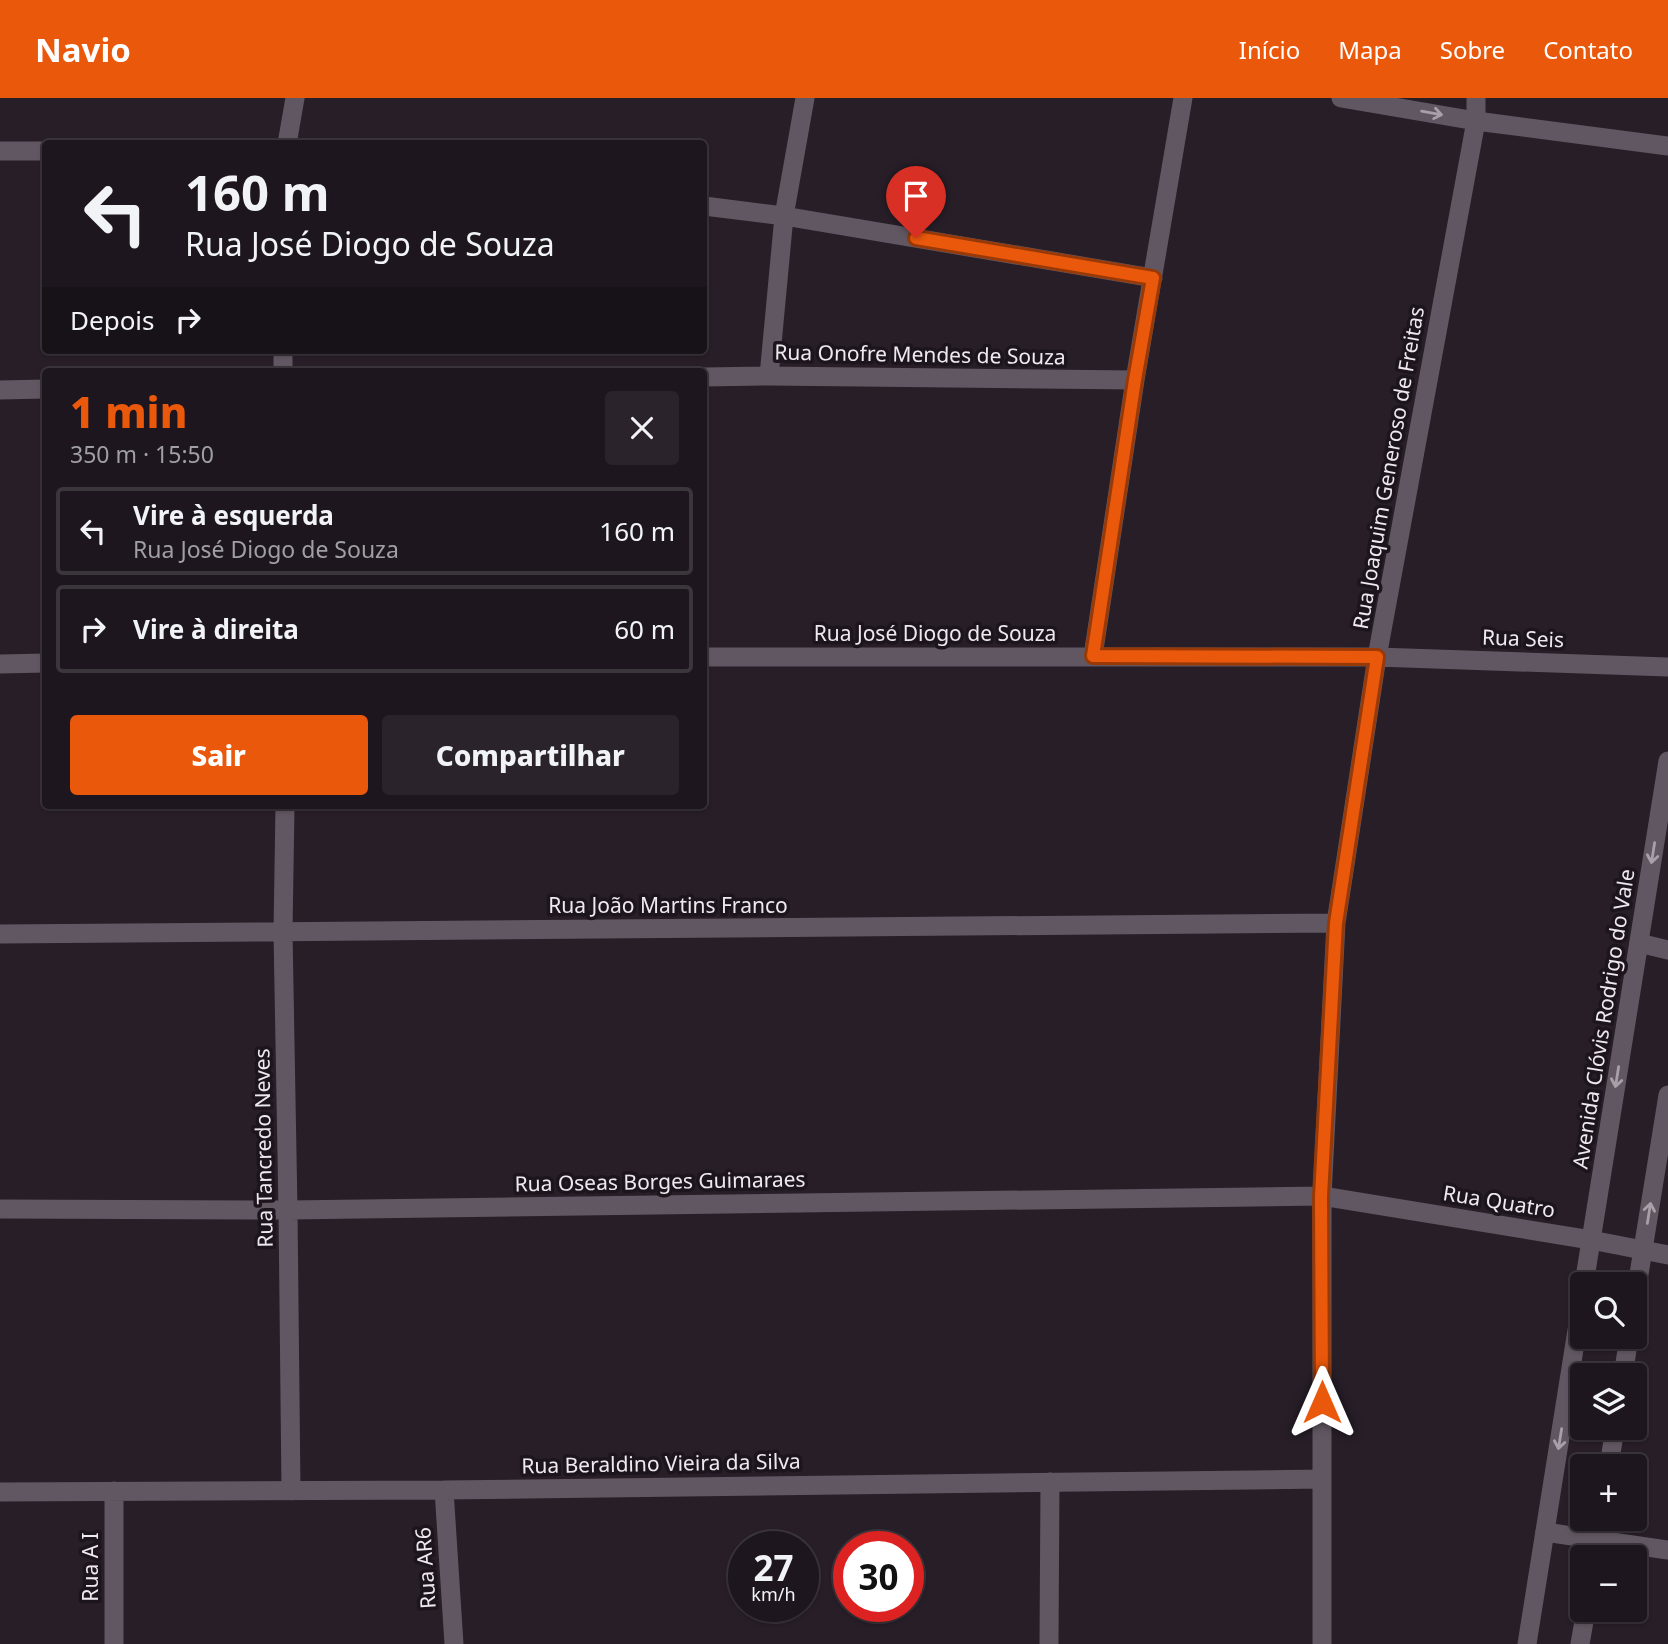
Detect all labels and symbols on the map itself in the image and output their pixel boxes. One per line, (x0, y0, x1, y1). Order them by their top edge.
one-way arrow (1420, 107, 1443, 120)
pin (886, 166, 946, 238)
street label: Rua Joaquim Generoso de Freitas (1346, 304, 1430, 631)
street label: Rua Onofre Mendes de Souza (774, 337, 1066, 371)
street label: Rua José Diogo de Souza (814, 619, 1056, 647)
street label: Rua Seis (1482, 623, 1565, 653)
one-way arrow (1646, 841, 1659, 864)
street label: Avenida Clóvis Rodrigo do Vale (1565, 867, 1641, 1171)
street label: Rua João Martins Franco (548, 891, 788, 919)
street label: Rua Tancredo Neves (247, 1048, 279, 1248)
one-way arrow (1610, 1066, 1623, 1088)
street label: Rua Oseas Borges Guimaraes (514, 1164, 806, 1198)
street label: Rua Quatro (1441, 1178, 1557, 1224)
one-way arrow (1643, 1202, 1656, 1225)
position arrow (1285, 1365, 1359, 1439)
one-way arrow (1553, 1427, 1566, 1450)
street label: Rua Beraldino Vieira da Silva (521, 1447, 801, 1479)
street label: Rua AR6 (408, 1526, 442, 1610)
speed limit sign: 30 (833, 1531, 924, 1622)
street label: Rua A I (76, 1532, 104, 1602)

